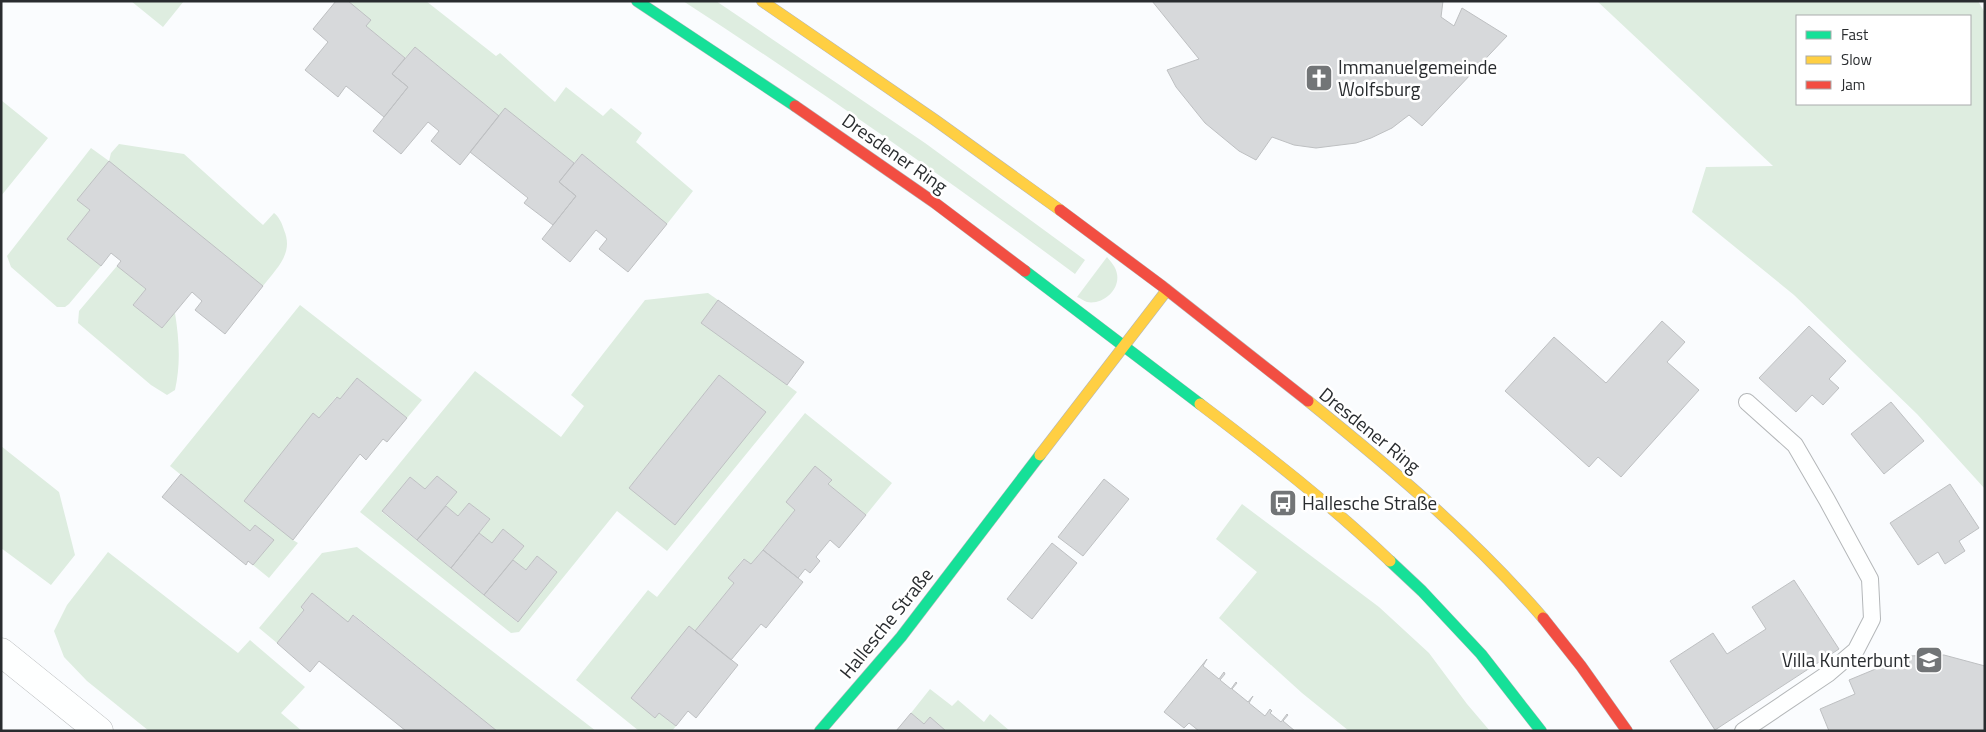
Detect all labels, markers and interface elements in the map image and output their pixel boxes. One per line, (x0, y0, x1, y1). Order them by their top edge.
legend (1796, 15, 1971, 105)
text: Fast (1841, 23, 1869, 46)
text: Slow (1841, 48, 1872, 71)
place label: Immanuelgemeinde Wolfsburg (1338, 52, 1497, 103)
church icon: Immanuelgemeinde Wolfsburg (1304, 63, 1334, 93)
text: Jam (1841, 73, 1865, 96)
street label: Dresdener Ring (837, 105, 954, 200)
street label: Dresdener Ring (1313, 380, 1427, 480)
bus stop icon: Hallesche Straße (1268, 488, 1298, 518)
place label: Hallesche Straße (1302, 488, 1437, 517)
street label: Hallesche Straße (832, 561, 939, 684)
place label: Villa Kunterbunt (1782, 645, 1910, 674)
school or university icon: Villa Kunterbunt (1914, 645, 1944, 675)

